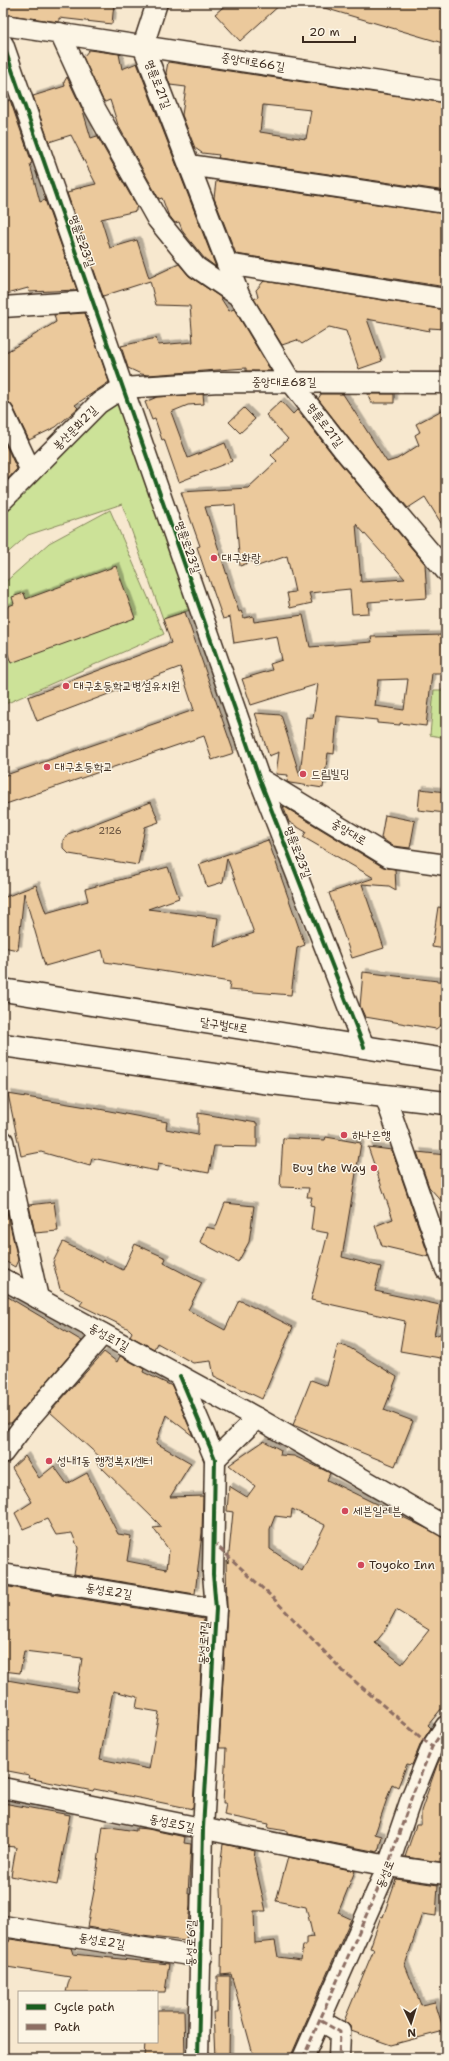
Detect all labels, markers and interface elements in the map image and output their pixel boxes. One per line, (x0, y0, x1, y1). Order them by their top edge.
scale bar (303, 18, 355, 44)
text: 20 m (309, 24, 340, 40)
street label: 중앙대로66길 (220, 49, 287, 75)
street label: 명륜로21길 (141, 57, 175, 111)
street label: 명륜로23길 (66, 212, 99, 270)
street label: 중앙대로68길 (252, 374, 317, 390)
street label: 명륜로21길 (303, 400, 347, 451)
street label: 봉산문화2길 (49, 402, 101, 454)
street label: 명륜로23길 (172, 518, 205, 576)
place label: 대구화랑 (222, 550, 261, 566)
marker: 대구화랑 (209, 553, 219, 563)
place label: 대구초등학교병설유치원 (74, 678, 180, 694)
marker: 대구초등학교병설유치원 (61, 681, 71, 691)
place label: 대구초등학교 (55, 759, 113, 775)
marker: 대구초등학교 (42, 762, 52, 772)
place label: 드림빌딩 (311, 766, 350, 782)
marker: 드림빌딩 (298, 769, 308, 779)
street label: 중앙대로 (328, 815, 370, 849)
house number: 2126 (98, 824, 122, 837)
street label: 명륜로23길 (281, 824, 315, 881)
street label: 달구벌대로 (199, 1013, 249, 1037)
place label: 하나은행 (352, 1127, 391, 1143)
marker: 하나은행 (339, 1130, 349, 1140)
place label: Buy the Way (293, 1160, 366, 1176)
marker: Buy the Way (369, 1163, 379, 1173)
street label: 동성로1길 (86, 1319, 132, 1355)
place label: 성내1동 행정복지센터 (57, 1453, 153, 1469)
marker: 성내1동 행정복지센터 (44, 1456, 54, 1466)
place label: 세븐일레븐 (353, 1503, 401, 1519)
marker: 세븐일레븐 (340, 1506, 350, 1516)
place label: Toyoko Inn (369, 1557, 435, 1573)
marker: Toyoko Inn (356, 1560, 366, 1570)
street label: 동성로2길 (85, 1579, 134, 1603)
street label: 동성로1길 (195, 1620, 213, 1665)
street label: 동성로5길 (148, 1810, 196, 1836)
street label: 동성로 (372, 1858, 398, 1890)
street label: 동성로6길 (183, 1919, 199, 1967)
street label: 동성로2길 (78, 1929, 127, 1953)
legend (18, 1991, 158, 2043)
text: Cycle path (54, 1999, 115, 2015)
north arrow (391, 2003, 431, 2043)
text: Path (54, 2019, 80, 2035)
text: N (407, 2025, 417, 2040)

